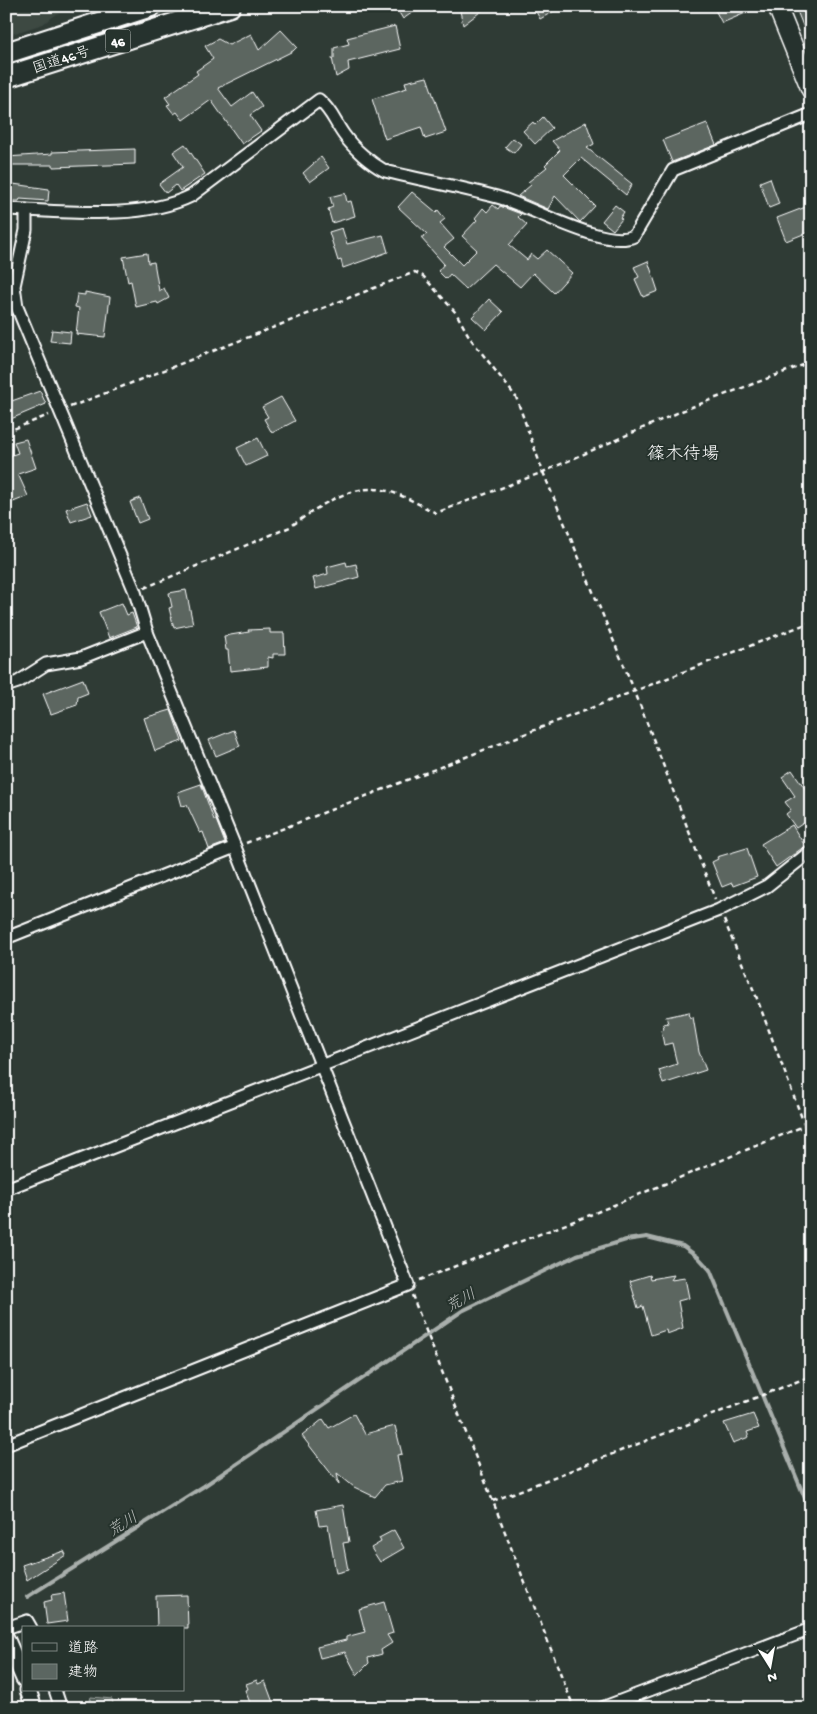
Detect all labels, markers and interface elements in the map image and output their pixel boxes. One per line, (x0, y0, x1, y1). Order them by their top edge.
road number: 46 (106, 29, 130, 52)
street label: 国道46号 (30, 43, 93, 79)
district label: 篠木待場 (647, 444, 719, 466)
water label: 荒川 (443, 1285, 480, 1318)
water label: 荒川 (105, 1509, 142, 1543)
legend (22, 1626, 185, 1692)
text: 道路 (68, 1640, 98, 1658)
north arrow (744, 1642, 794, 1692)
text: 建物 (68, 1664, 98, 1682)
text: N (766, 1667, 778, 1686)

